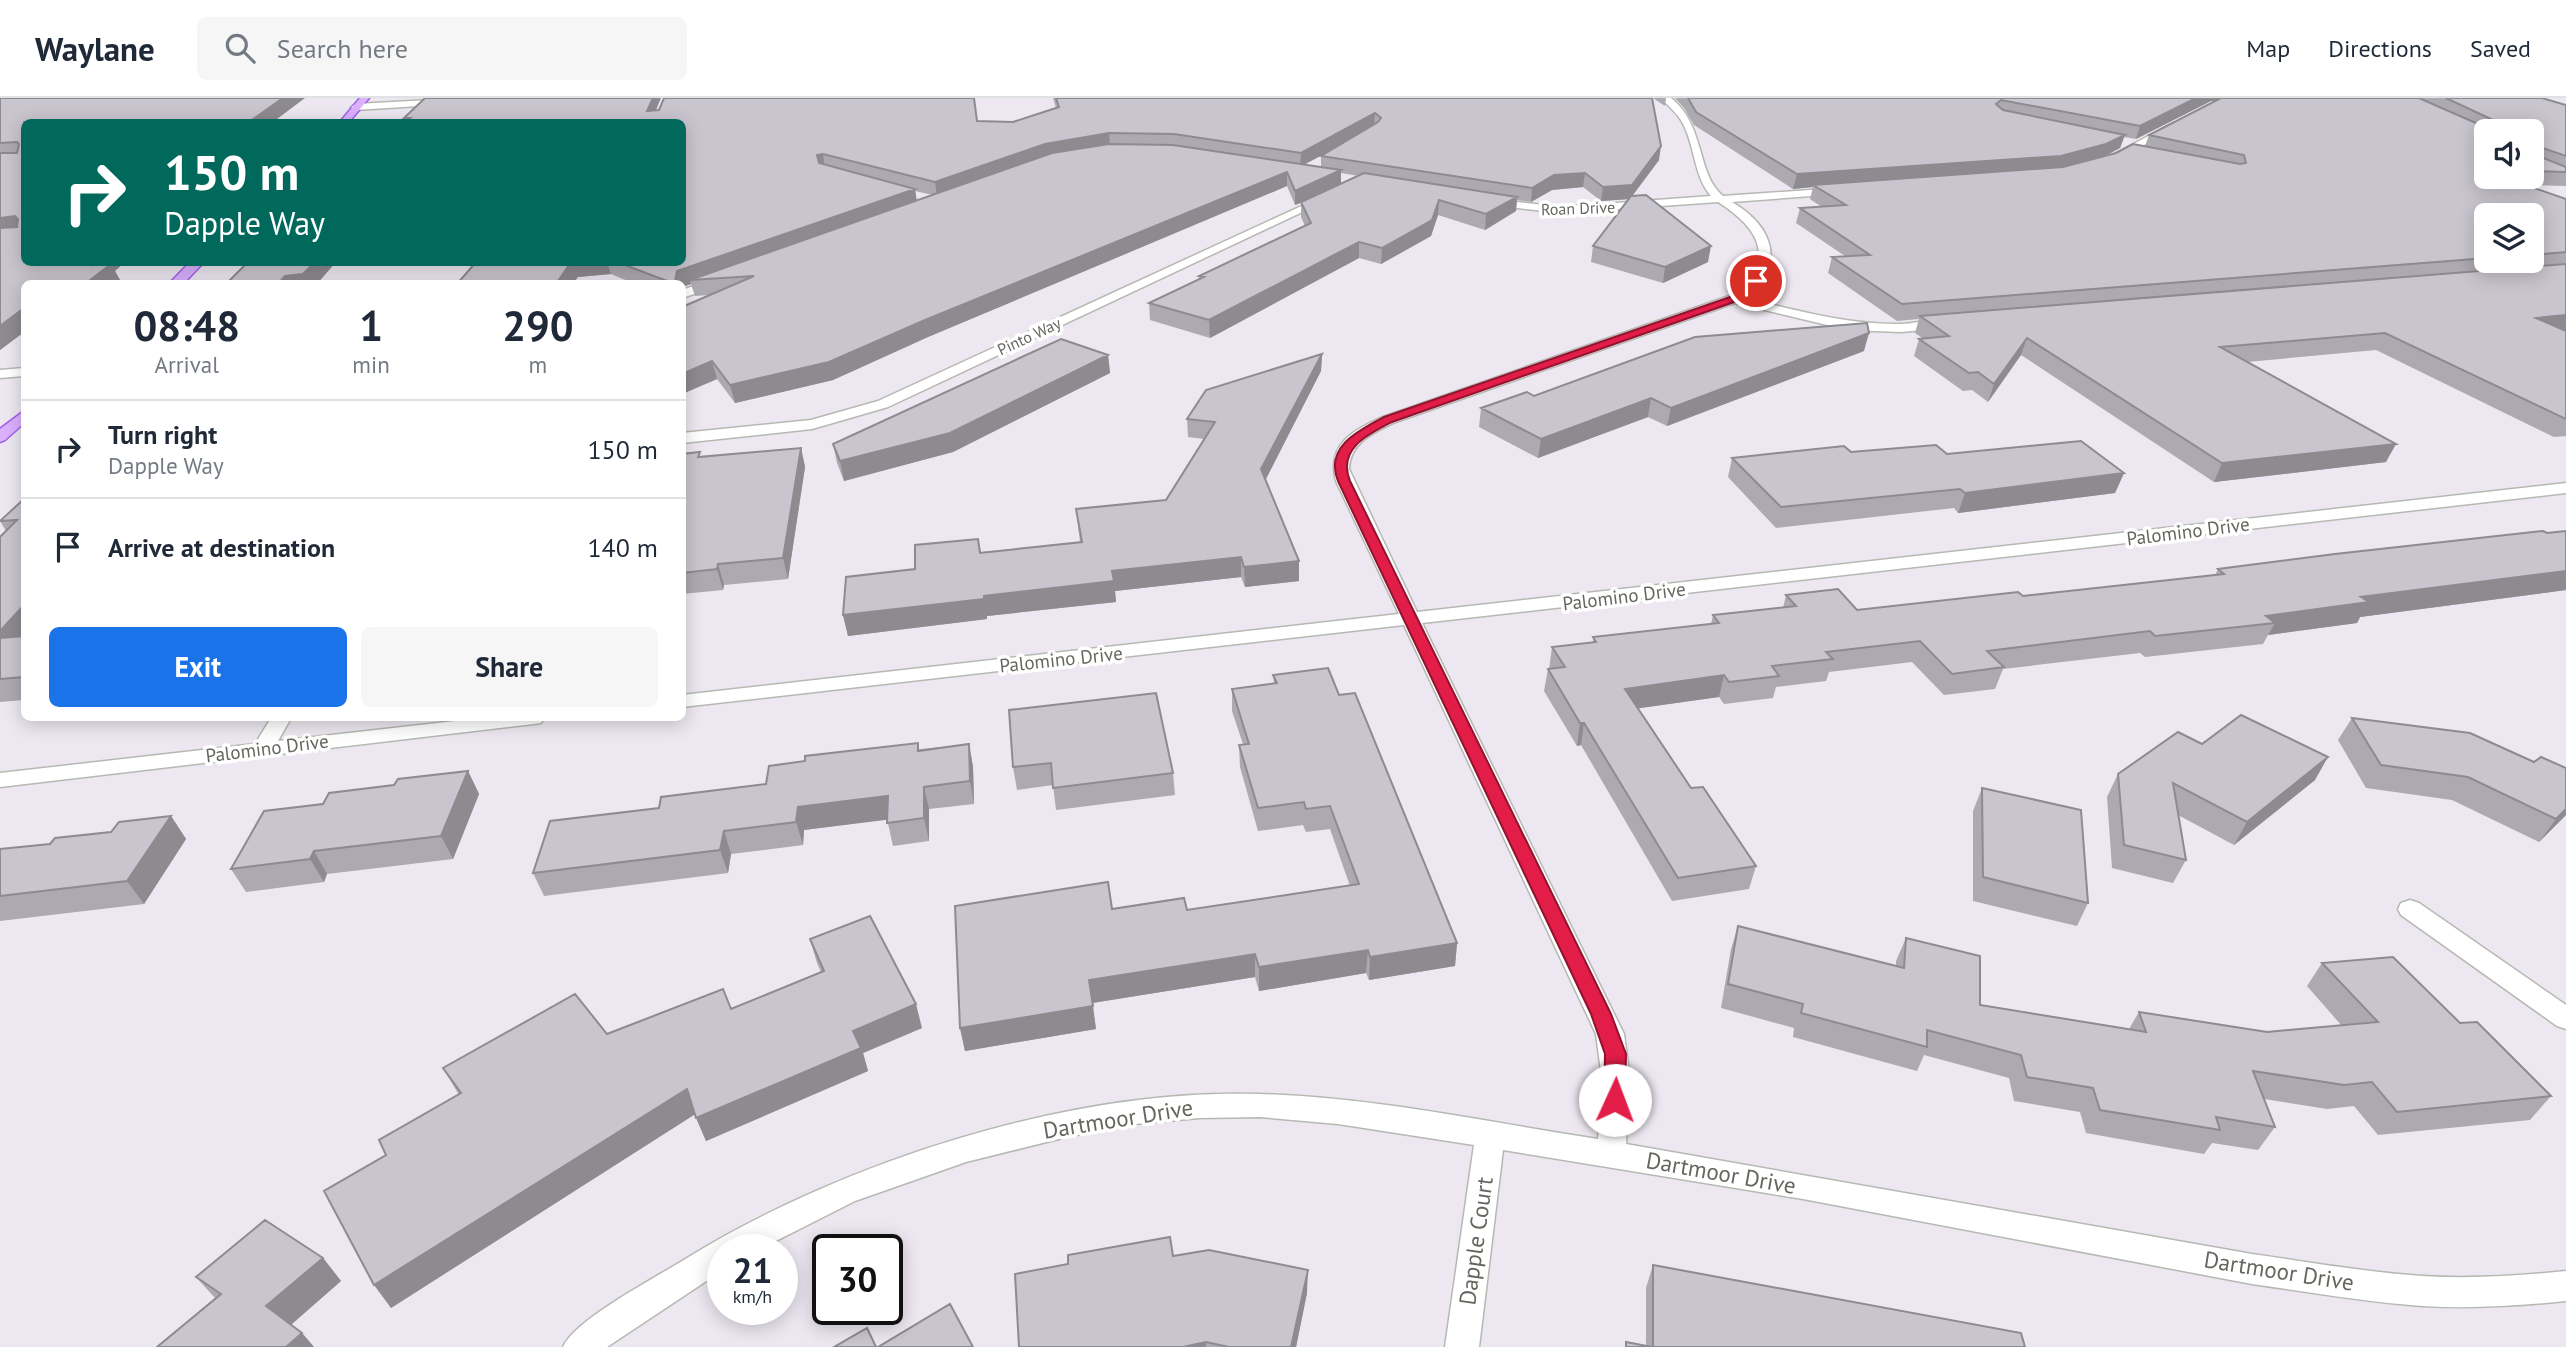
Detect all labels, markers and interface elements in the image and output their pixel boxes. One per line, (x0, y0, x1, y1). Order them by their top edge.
search box (197, 17, 687, 80)
text: Waylane (35, 27, 155, 70)
icon: search (221, 29, 259, 67)
text: Search here (277, 32, 408, 65)
text: Map (2246, 33, 2290, 64)
text: Directions (2328, 33, 2432, 64)
text: Saved (2470, 33, 2531, 64)
map controls (2474, 119, 2544, 273)
button: sound (2474, 119, 2544, 189)
text: 150 m (164, 140, 299, 204)
icon: right (49, 147, 140, 238)
street label: Roan Drive (1541, 197, 1615, 219)
text: Dapple Way (164, 202, 325, 244)
button: layers (2474, 203, 2544, 273)
pin (1726, 251, 1786, 311)
icon: arrive (1737, 262, 1775, 300)
text: 08:48 (133, 298, 240, 353)
text: 1 (359, 298, 383, 353)
text: 290 (502, 298, 574, 353)
street label: Pinto Way (994, 312, 1064, 359)
text: Arrival (154, 350, 219, 379)
text: min (352, 350, 390, 379)
text: m (529, 350, 547, 379)
text: Turn right (108, 418, 217, 451)
icon: right (49, 430, 87, 468)
text: 150 m (587, 433, 658, 466)
text: Dapple Way (108, 451, 224, 480)
street label: Palomino Drive (2125, 512, 2251, 550)
icon: arrive (49, 528, 87, 566)
text: Arrive at destination (108, 531, 335, 564)
text: 140 m (587, 531, 658, 564)
street label: Palomino Drive (1561, 577, 1687, 615)
button: Exit (49, 627, 347, 707)
button: Share (361, 627, 658, 707)
street label: Palomino Drive (998, 641, 1124, 677)
street label: Palomino Drive (204, 729, 330, 767)
position arrow (1578, 1063, 1652, 1137)
street label: Dartmoor Drive (1041, 1092, 1195, 1145)
street label: Dartmoor Drive (1644, 1145, 1798, 1200)
street label: Dapple Court (1452, 1175, 1499, 1307)
speed limit sign: 30 (812, 1234, 903, 1325)
street label: Dartmoor Drive (2202, 1244, 2356, 1297)
text: 21 (733, 1247, 772, 1293)
text: km/h (733, 1285, 772, 1308)

